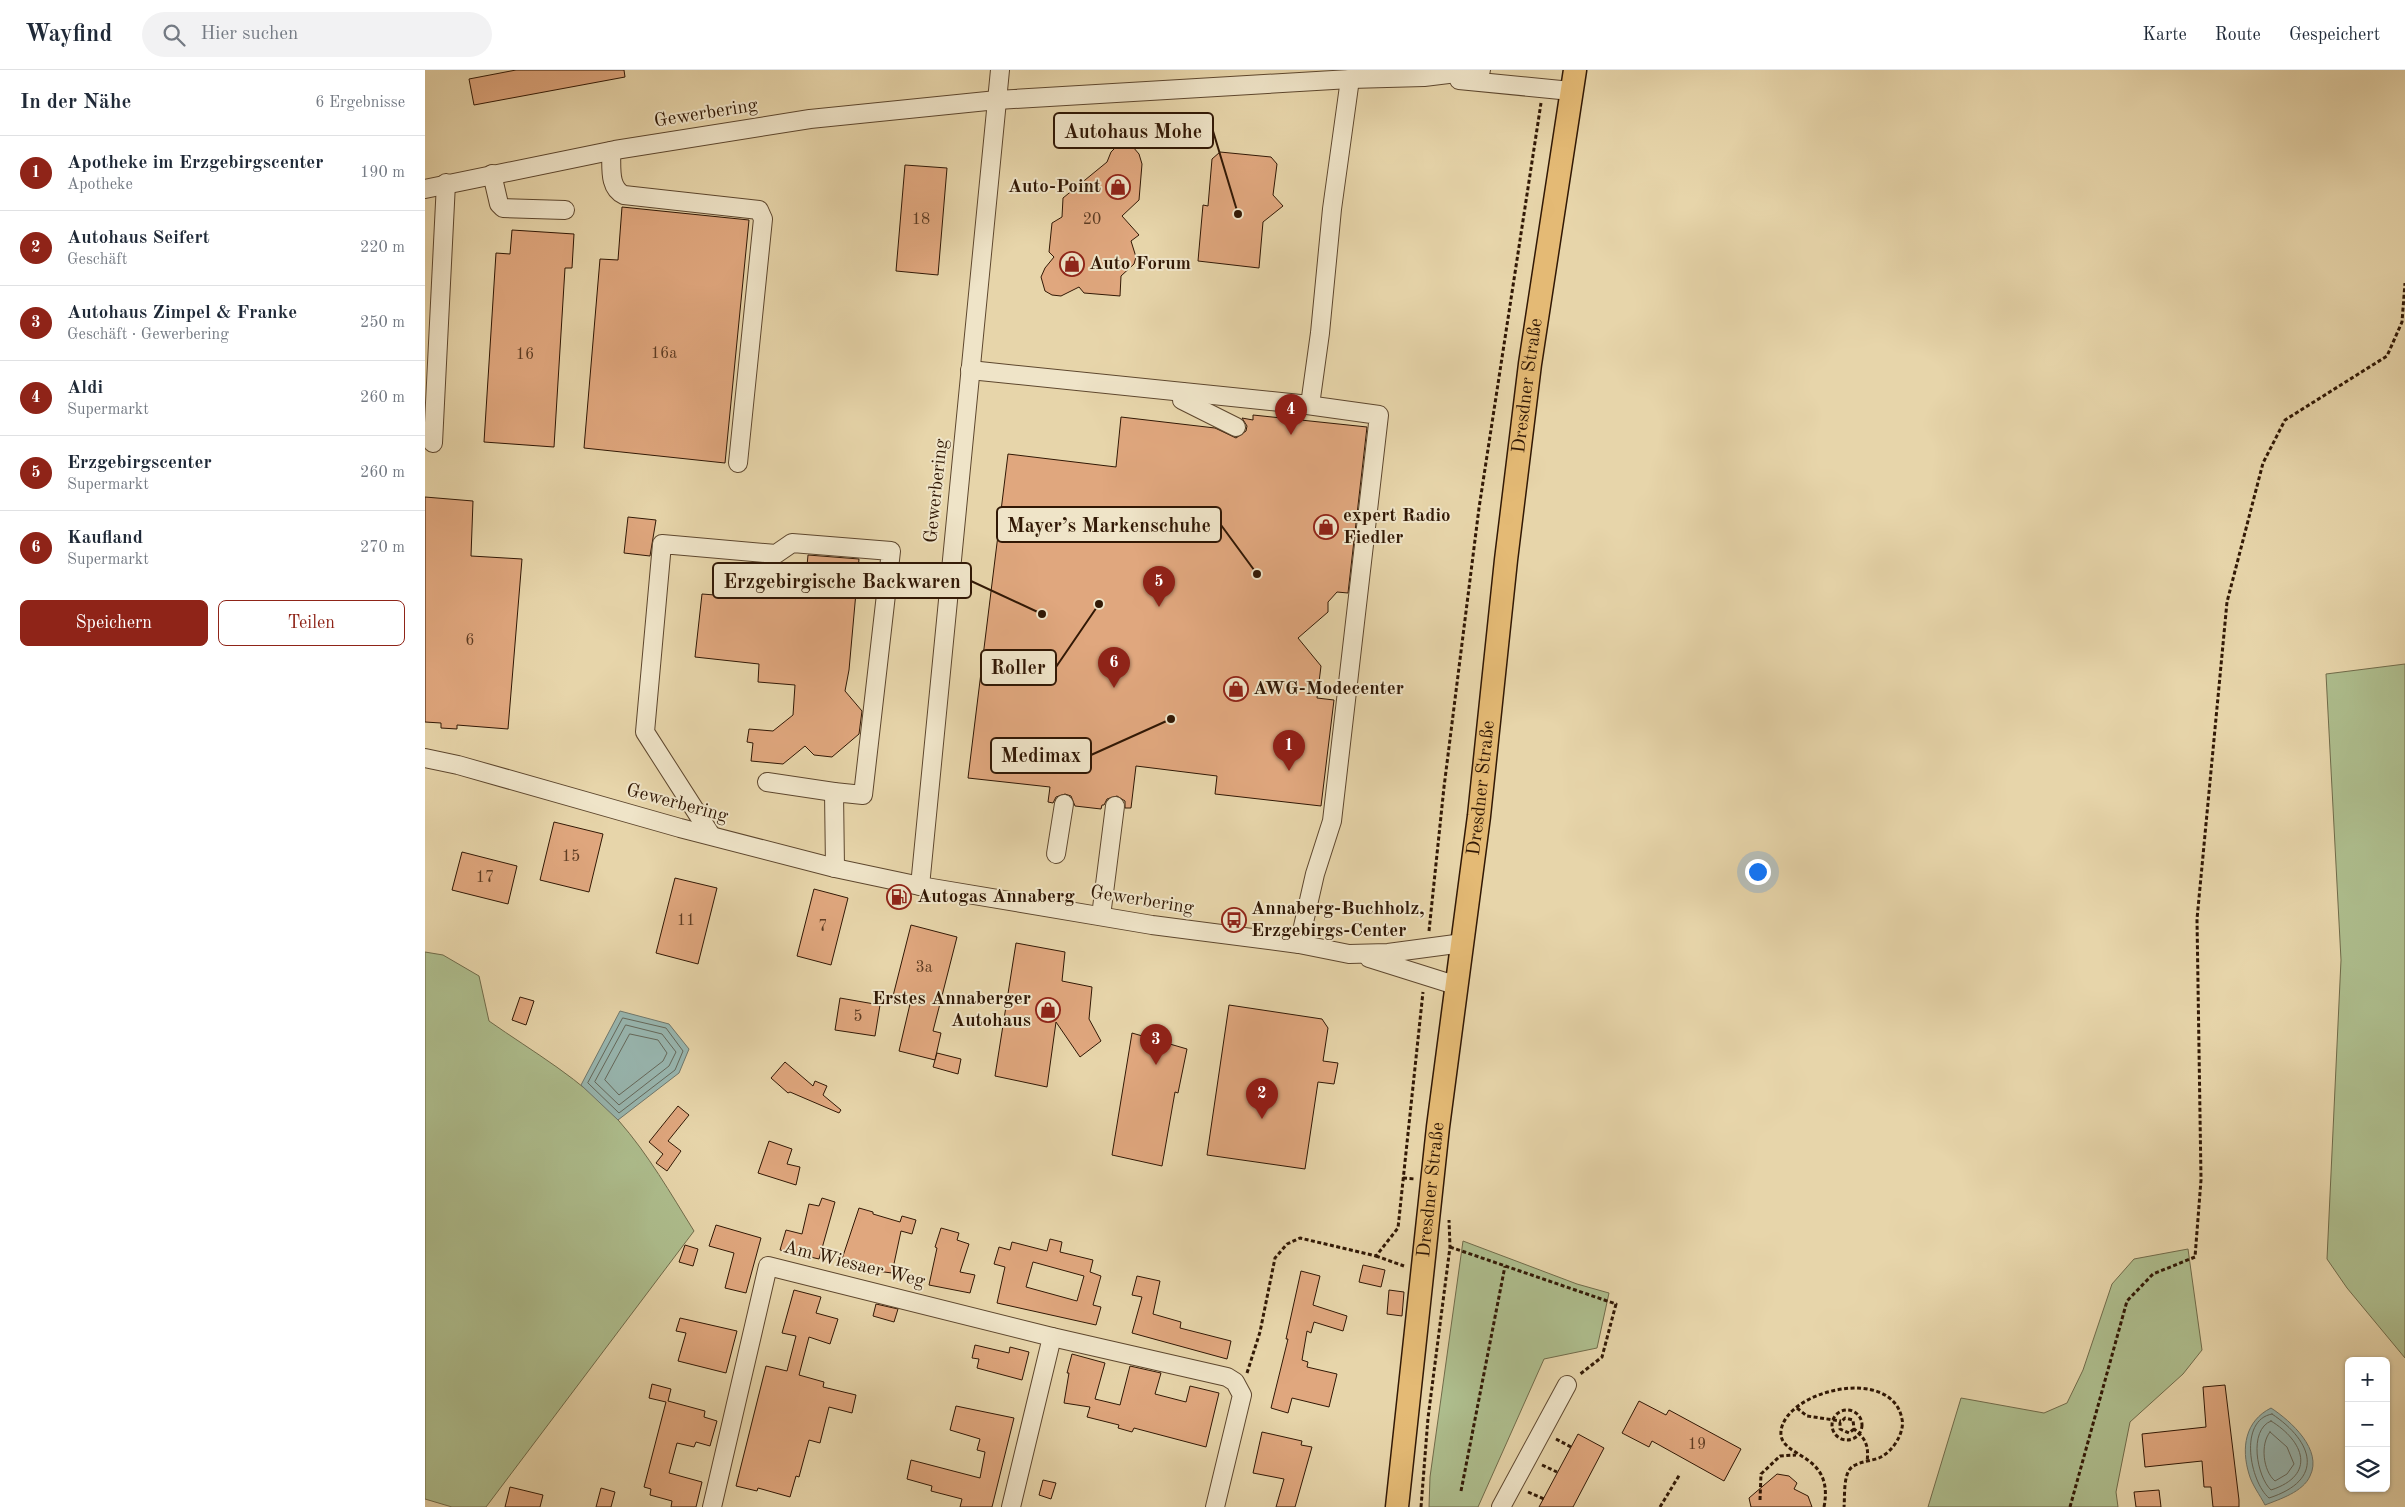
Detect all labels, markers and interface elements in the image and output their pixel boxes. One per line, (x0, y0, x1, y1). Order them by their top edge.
search box (142, 12, 492, 57)
icon: search (160, 21, 188, 49)
text: Wayfind (25, 23, 112, 47)
text: Hier suchen (200, 25, 298, 44)
text: Karte (2142, 26, 2187, 44)
text: Route (2215, 26, 2261, 44)
text: Gespeichert (2289, 26, 2380, 44)
text: In der Nähe (20, 92, 131, 113)
text: 6 Ergebnisse (315, 95, 405, 111)
street label: Gewerbering (653, 96, 760, 132)
callout: Autohaus Mohe (1054, 113, 1213, 148)
text: Autohaus Mohe (1064, 123, 1202, 143)
text: Apotheke im Erzgebirgscenter (67, 154, 324, 173)
text: 1 (31, 165, 41, 181)
text: 190 m (360, 165, 405, 181)
shop icon: Auto-Point (1105, 174, 1131, 200)
text: Apotheke (67, 177, 133, 193)
place label: Auto-Point (1008, 178, 1101, 197)
house number: 18 (912, 212, 930, 228)
house number: 20 (1083, 212, 1101, 228)
text: Autohaus Seifert (67, 229, 210, 248)
text: 2 (31, 240, 41, 256)
text: 220 m (360, 240, 405, 256)
shop icon: Auto Forum (1059, 251, 1085, 277)
text: Geschäft (67, 252, 127, 268)
place label: Auto Forum (1089, 255, 1191, 274)
text: Autohaus Zimpel & Franke (67, 304, 297, 323)
text: 3 (31, 315, 41, 331)
text: 250 m (360, 315, 405, 331)
street label: Dresdner Straße (1510, 317, 1546, 454)
text: Geschäft · Gewerbering (67, 327, 229, 343)
house number: 16a (651, 346, 677, 362)
house number: 16 (516, 347, 534, 363)
text: Aldi (67, 379, 103, 398)
text: 4 (31, 390, 41, 406)
text: 260 m (360, 390, 405, 406)
pin: 4 (1275, 394, 1307, 435)
text: Supermarkt (67, 402, 149, 418)
street label: Gewerbering (922, 437, 952, 544)
text: Erzgebirgscenter (67, 454, 212, 473)
text: 5 (31, 465, 41, 481)
text: 260 m (360, 465, 405, 481)
text: Supermarkt (67, 477, 149, 493)
callout: Mayer’s Markenschuhe (997, 507, 1221, 542)
place label: expert Radio Fiedler (1343, 507, 1451, 548)
shop icon: expert Radio Fiedler (1313, 514, 1339, 540)
text: Mayer’s Markenschuhe (1007, 517, 1211, 537)
text: Kaufland (67, 529, 143, 548)
text: 6 (31, 540, 41, 556)
text: 270 m (360, 540, 405, 556)
text: Supermarkt (67, 552, 149, 568)
callout: Erzgebirgische Backwaren (713, 563, 971, 598)
pin: 5 (1143, 566, 1175, 607)
text: Erzgebirgische Backwaren (723, 573, 961, 593)
button: Speichern (20, 600, 208, 646)
button: Teilen (218, 600, 405, 646)
house number: 6 (465, 633, 475, 649)
pin: 6 (1098, 647, 1130, 688)
callout: Roller (981, 650, 1056, 685)
text: Roller (990, 659, 1046, 679)
shop icon: AWG-Modecenter (1223, 676, 1249, 702)
place label: AWG-Modecenter (1253, 680, 1404, 699)
street label: Dresdner Straße (1464, 719, 1499, 857)
pin: 1 (1273, 730, 1305, 771)
callout: Medimax (991, 738, 1091, 773)
text: Medimax (1001, 747, 1081, 767)
street label: Gewerbering (624, 781, 731, 827)
house number: 15 (562, 849, 580, 865)
your location (1745, 859, 1771, 885)
house number: 17 (476, 870, 494, 886)
street label: Gewerbering (1089, 883, 1196, 919)
fuel station icon: Autogas Annaberg (886, 884, 912, 910)
place label: Autogas Annaberg (917, 888, 1075, 907)
place label: Annaberg-Buchholz, Erzgebirgs-Center (1251, 900, 1425, 941)
bus stop icon: Annaberg-Buchholz, Erzgebirgs-Center (1221, 907, 1247, 933)
house number: 11 (677, 913, 695, 929)
house number: 7 (818, 919, 828, 935)
house number: 3a (915, 960, 933, 976)
place label: Erstes Annaberger Autohaus (872, 990, 1031, 1031)
shop icon: Erstes Annaberger Autohaus (1035, 997, 1061, 1023)
house number: 5 (853, 1009, 863, 1025)
pin: 3 (1140, 1024, 1172, 1065)
pin: 2 (1246, 1078, 1278, 1119)
street label: Dresdner Straße (1414, 1121, 1448, 1258)
street label: Am Wiesaer Weg (781, 1238, 927, 1292)
map controls (2345, 1357, 2390, 1492)
button: + (2345, 1357, 2390, 1402)
button: − (2345, 1402, 2390, 1447)
house number: 19 (1688, 1437, 1706, 1453)
button: layers (2345, 1447, 2390, 1492)

